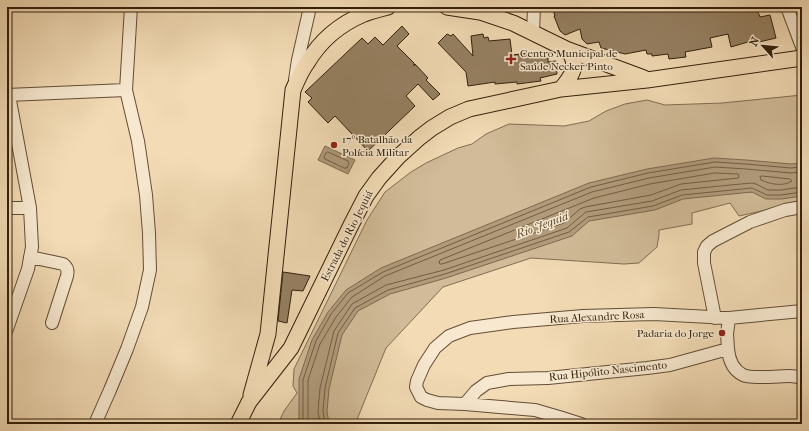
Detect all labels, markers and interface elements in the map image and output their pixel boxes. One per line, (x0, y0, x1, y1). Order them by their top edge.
north arrow (743, 26, 783, 66)
text: N (747, 34, 763, 48)
place label: Centro Municipal de Saúde Necker Pinto (520, 47, 618, 73)
marker: Centro Municipal de Saúde Necker Pinto (505, 53, 517, 65)
place label: 17º Batalhão da Polícia Militar (342, 133, 413, 159)
marker: 17º Batalhão da Polícia Militar (329, 140, 339, 150)
street label: Estrada do Rio Jequiá (318, 187, 376, 284)
water label: Rio Jequiá (513, 208, 572, 242)
street label: Rua Alexandre Rosa (549, 308, 646, 326)
place label: Padaria do Jorge (637, 327, 715, 340)
marker: Padaria do Jorge (717, 328, 727, 338)
street label: Rua Hipólito Nascimento (548, 358, 668, 384)

